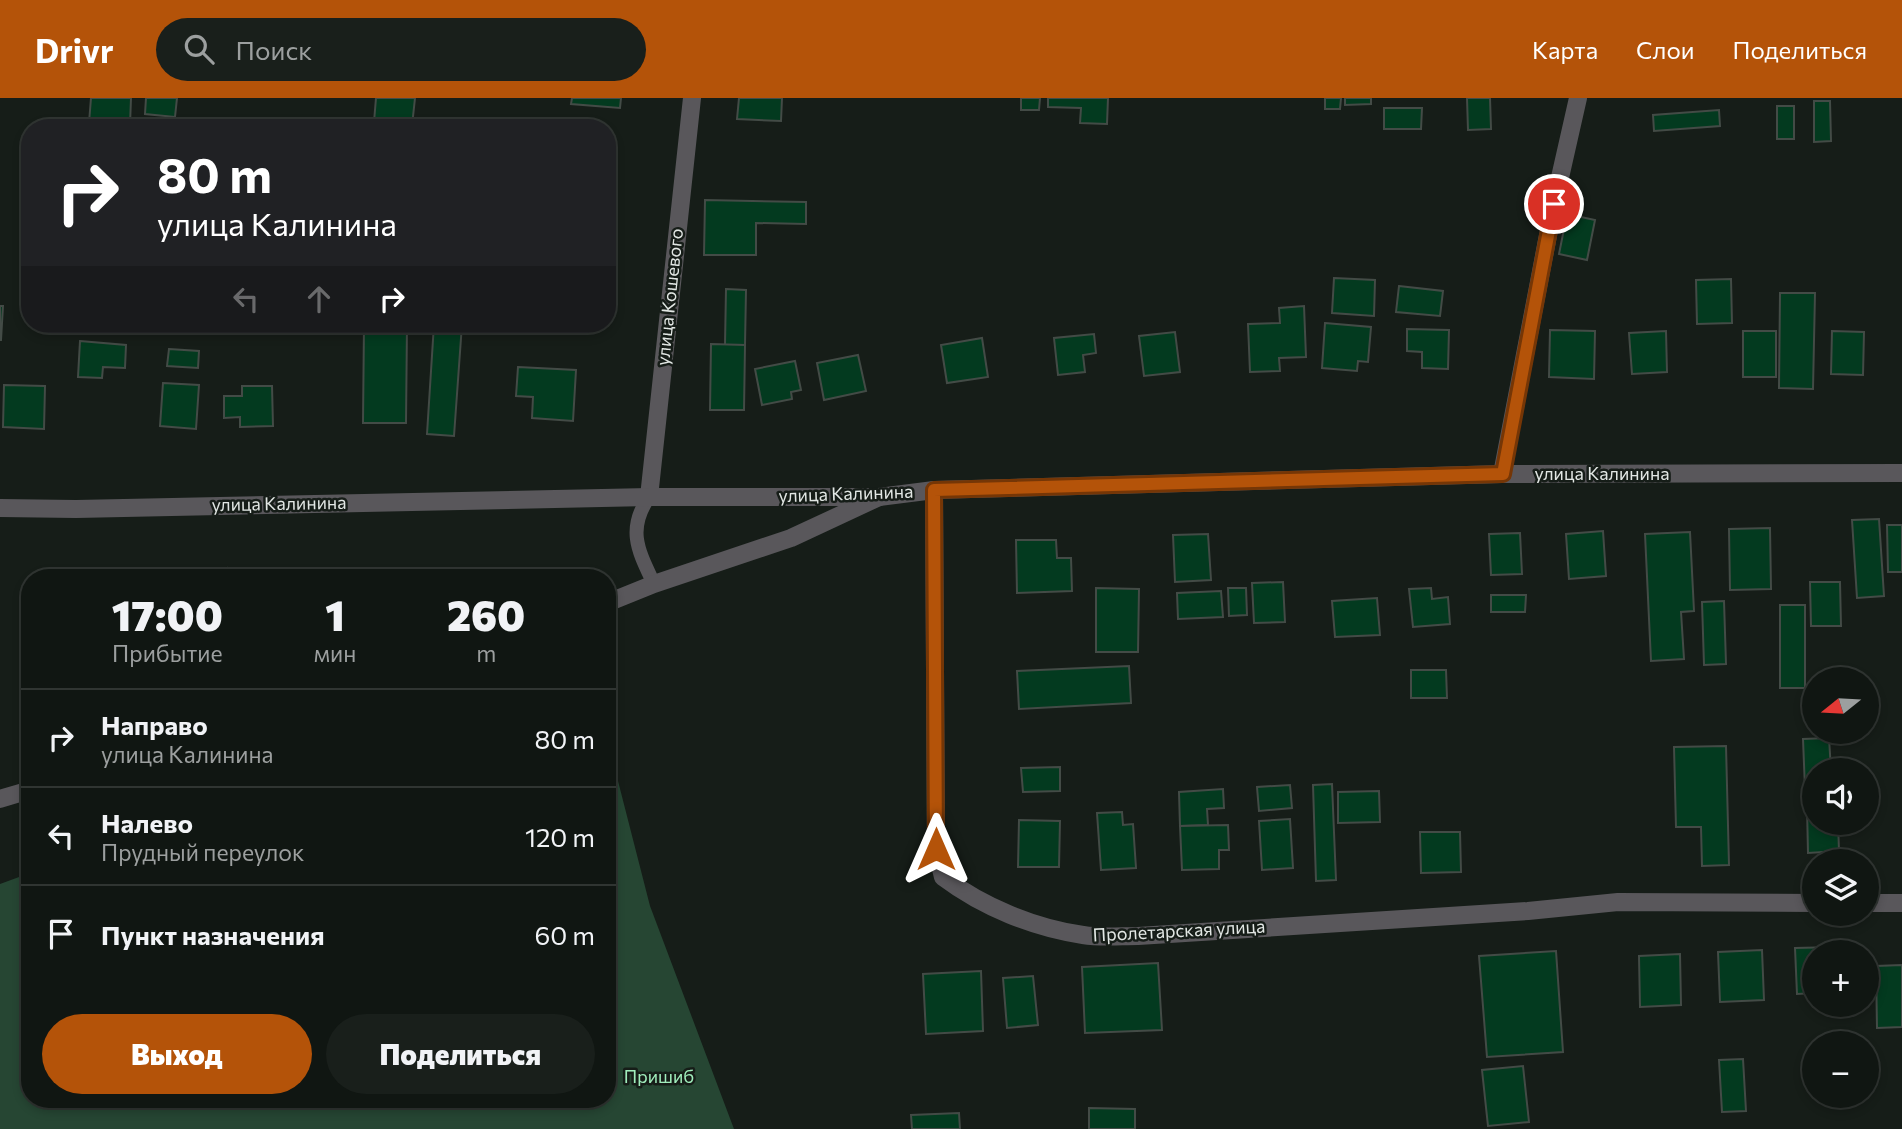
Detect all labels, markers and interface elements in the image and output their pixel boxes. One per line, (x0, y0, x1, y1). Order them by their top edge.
search box (156, 18, 646, 81)
text: Drivr (35, 29, 114, 70)
icon: search (180, 30, 218, 68)
text: Поиск (236, 34, 312, 65)
text: Карта (1532, 35, 1598, 64)
text: Слои (1636, 35, 1694, 64)
text: Поделиться (1732, 35, 1867, 64)
text: 80 m (157, 143, 272, 203)
icon: right (42, 147, 133, 238)
pin (1524, 174, 1584, 234)
icon: arrive (1535, 185, 1573, 223)
text: улица Калинина (157, 203, 397, 243)
street label: улица Кошевого (651, 227, 687, 367)
icon: left (227, 280, 265, 318)
icon: ahead (300, 280, 338, 318)
icon: right (373, 280, 411, 318)
street label: улица Калинина (1535, 462, 1669, 484)
street label: улица Калинина (778, 480, 914, 506)
street label: улица Калинина (211, 491, 347, 515)
text: 17:00 (112, 588, 223, 640)
text: 1 (325, 588, 345, 640)
text: 260 (447, 588, 525, 640)
text: Прибытие (112, 639, 223, 667)
text: мин (314, 639, 356, 667)
text: m (476, 639, 496, 667)
north arrow (1802, 667, 1880, 744)
map controls (1802, 667, 1879, 1108)
text: Направо (101, 709, 208, 740)
icon: right (42, 719, 80, 757)
text: 80 m (535, 723, 595, 754)
text: улица Калинина (101, 740, 273, 768)
button: sound (1802, 758, 1879, 835)
text: Налево (101, 807, 193, 838)
position arrow (899, 812, 973, 886)
icon: left (42, 817, 80, 855)
text: 120 m (525, 821, 595, 852)
text: Прудный переулок (101, 838, 304, 866)
button: layers (1802, 849, 1879, 926)
street label: Пролетарская улица (1092, 914, 1266, 946)
icon: arrive (42, 915, 80, 953)
text: Пункт назначения (101, 919, 325, 950)
text: 60 m (535, 919, 595, 950)
button: + (1802, 940, 1879, 1017)
button: Выход (42, 1014, 312, 1094)
button: Поделиться (326, 1014, 595, 1094)
button: − (1802, 1031, 1879, 1108)
park label: Пришиб (624, 1065, 694, 1087)

